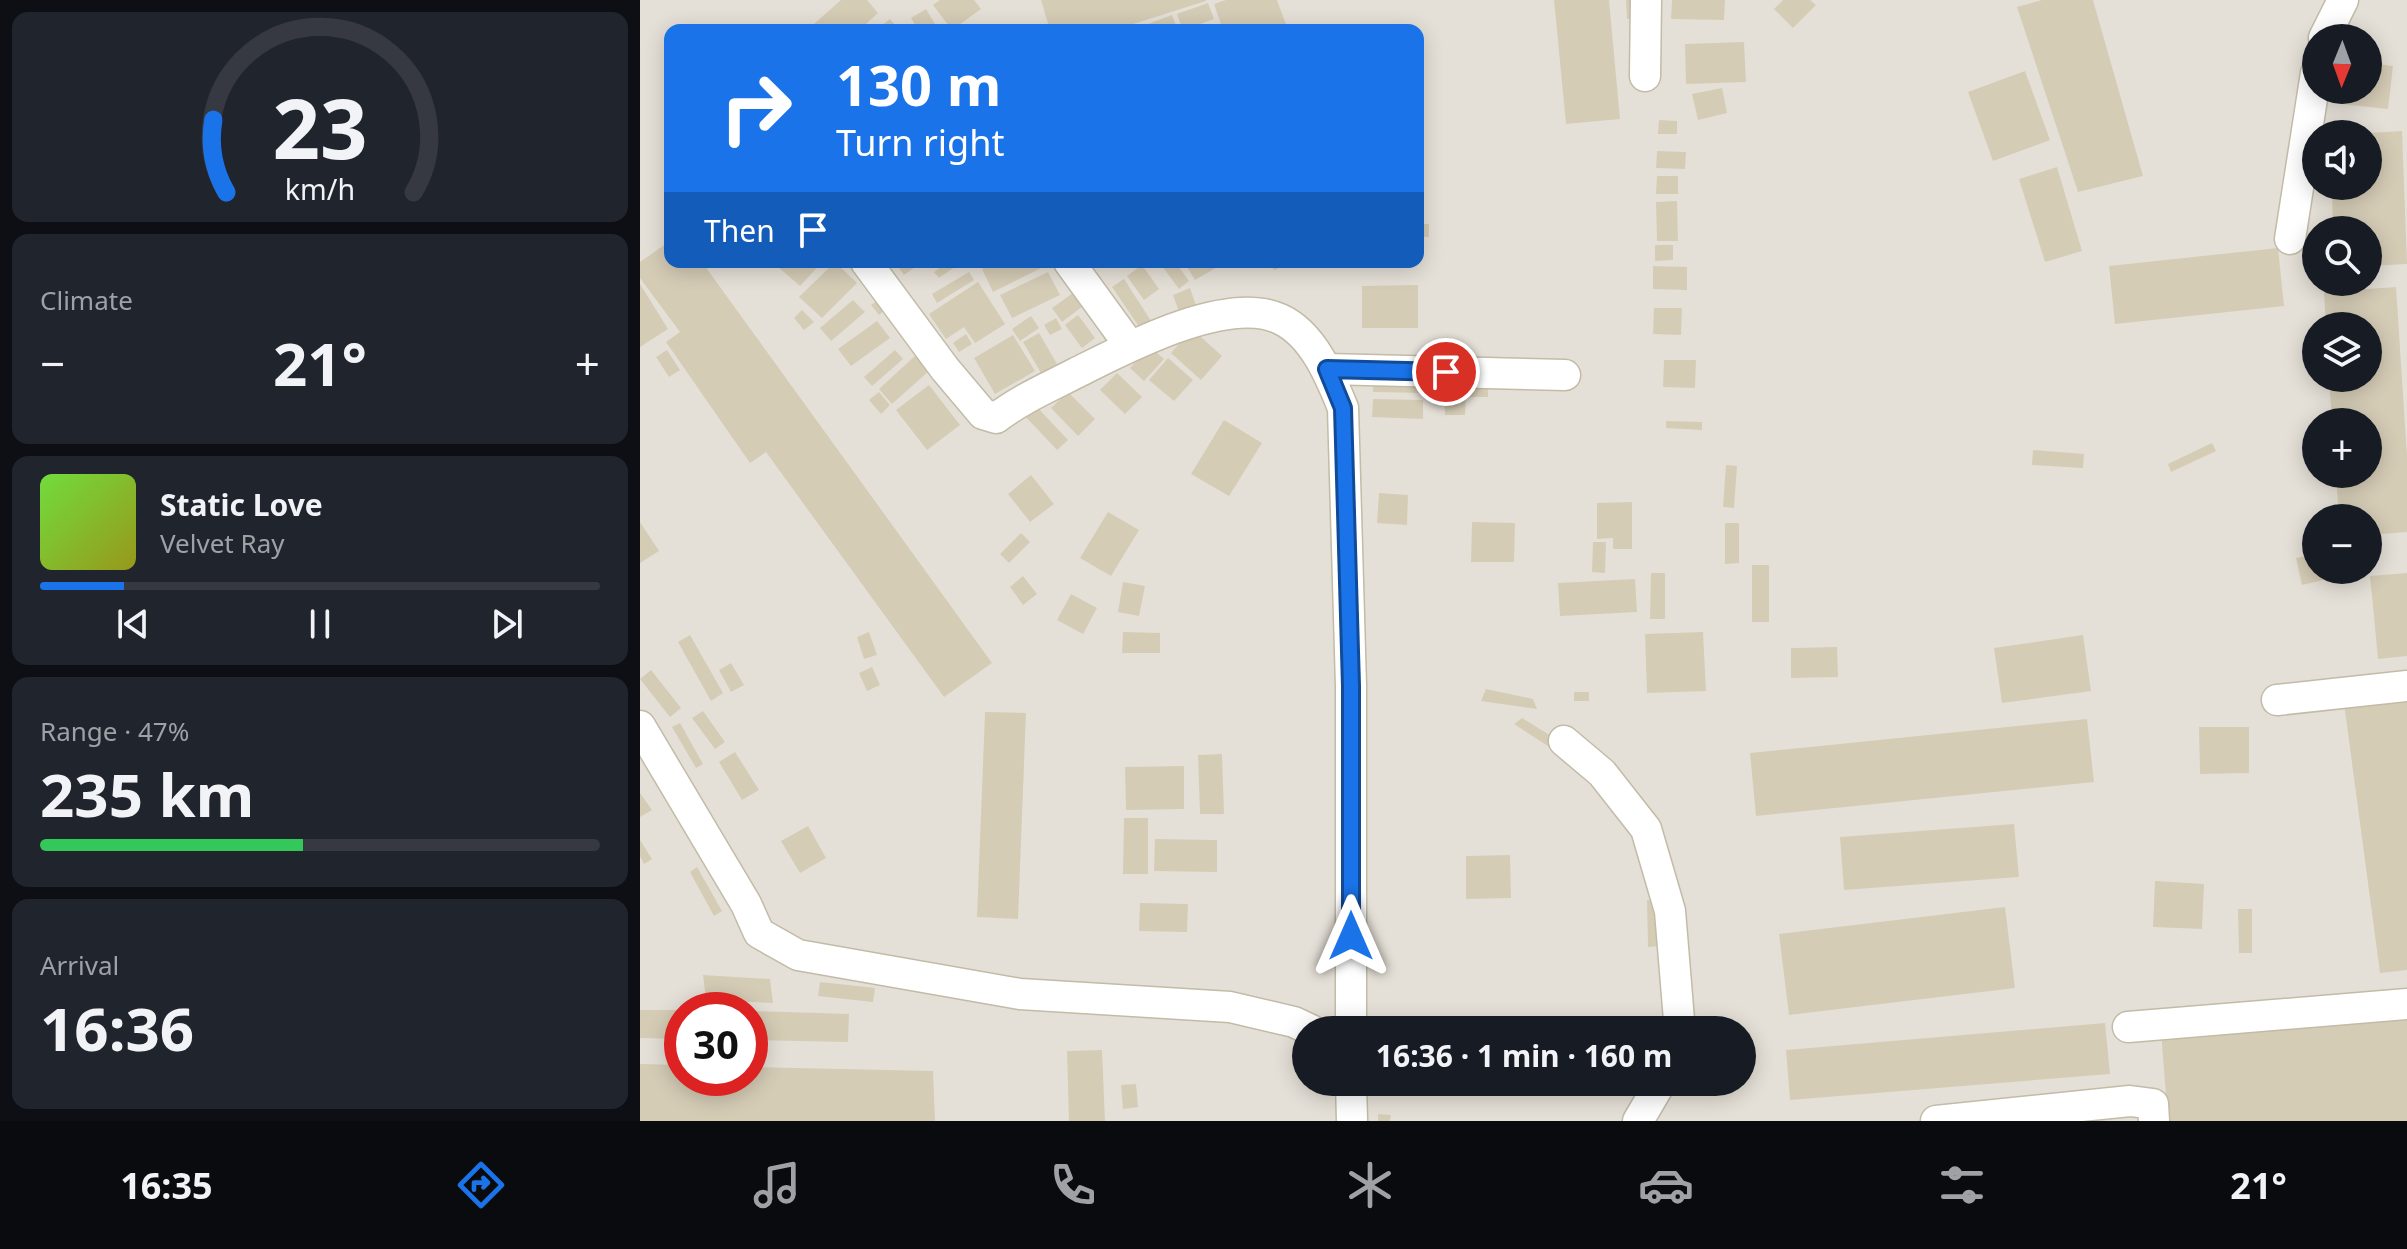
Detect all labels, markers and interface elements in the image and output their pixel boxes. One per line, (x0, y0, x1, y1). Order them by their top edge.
north arrow (2302, 24, 2382, 104)
map controls (2302, 24, 2382, 584)
text: 130 m (836, 46, 1001, 122)
icon: right (704, 56, 808, 160)
text: 23 (272, 69, 368, 182)
text: Turn right (836, 118, 1004, 167)
button: sound (2302, 120, 2382, 200)
text: km/h (285, 169, 355, 208)
icon: arrive (791, 208, 835, 252)
text: Then (704, 210, 775, 251)
button: search (2302, 216, 2382, 296)
text: Climate (40, 282, 133, 318)
button: layers (2302, 312, 2382, 392)
text: 21° (273, 322, 367, 404)
text: − (40, 333, 65, 393)
text: + (575, 333, 600, 393)
pin (1412, 338, 1480, 406)
icon: arrive (1424, 350, 1468, 394)
button: + (2302, 408, 2382, 488)
text: Static Love (160, 484, 323, 525)
button: − (2302, 504, 2382, 584)
text: Velvet Ray (160, 525, 285, 561)
icon: previous (111, 602, 155, 646)
icon: pause (298, 602, 342, 646)
icon: next (485, 602, 529, 646)
text: Range · 47% (40, 713, 189, 749)
text: 235 km (40, 753, 254, 835)
position arrow (1309, 894, 1393, 978)
text: Arrival (40, 947, 119, 983)
text: 16:36 (40, 987, 194, 1069)
speed limit sign: 30 (664, 992, 768, 1096)
text: 16:36 · 1 min · 160 m (1376, 1035, 1672, 1076)
icon: directions (453, 1157, 509, 1213)
icon: music (749, 1157, 805, 1213)
icon: phone (1045, 1157, 1101, 1213)
icon: climate (1342, 1157, 1398, 1213)
icon: car (1638, 1157, 1694, 1213)
icon: filters (1934, 1157, 1990, 1213)
text: 16:35 (120, 1161, 213, 1210)
text: 21° (2230, 1161, 2287, 1210)

